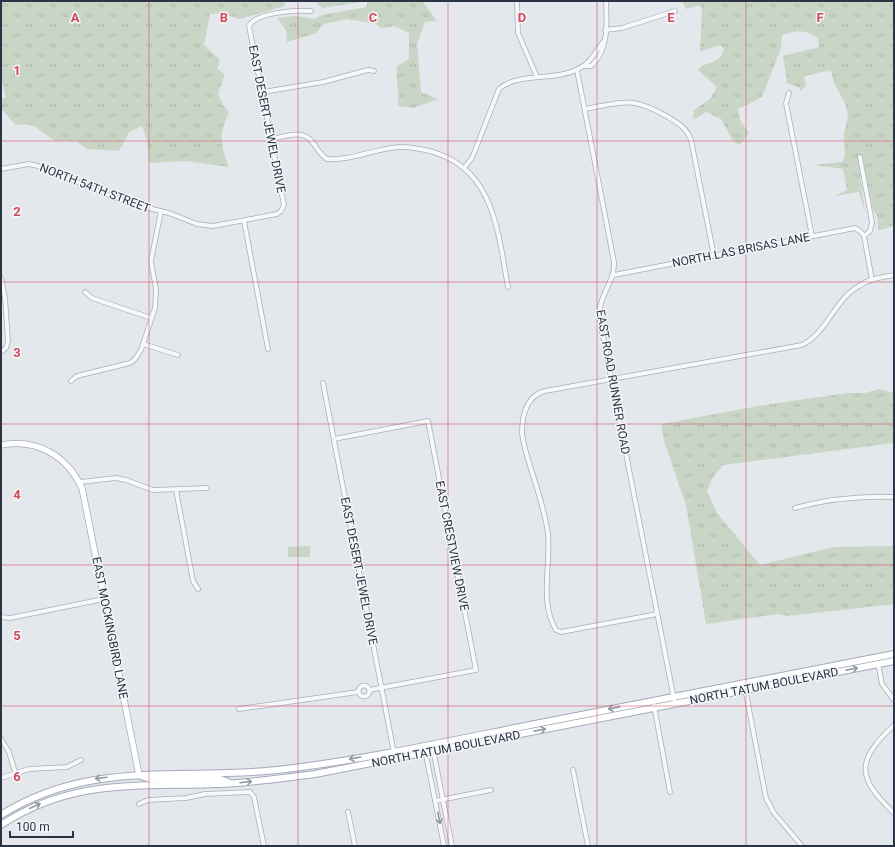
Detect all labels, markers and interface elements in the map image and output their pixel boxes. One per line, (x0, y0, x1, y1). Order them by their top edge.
text: A (71, 10, 80, 25)
text: B (220, 10, 228, 25)
text: C (369, 10, 378, 25)
text: D (518, 10, 526, 25)
text: E (667, 10, 675, 25)
text: F (816, 10, 824, 25)
street label: EAST DESERT JEWEL DRIVE (246, 44, 288, 194)
text: 1 (13, 63, 21, 78)
street label: NORTH 54TH STREET (38, 160, 152, 216)
text: 2 (13, 204, 21, 219)
street label: NORTH LAS BRISAS LANE (671, 230, 811, 270)
street label: EAST ROAD RUNNER ROAD (593, 309, 633, 456)
text: 3 (13, 345, 21, 360)
street label: EAST CRESTVIEW DRIVE (432, 480, 472, 613)
text: 4 (13, 487, 21, 502)
street label: EAST DESERT JEWEL DRIVE (338, 496, 380, 646)
street label: EAST MOCKINGBIRD LANE (89, 556, 131, 700)
text: 5 (13, 628, 21, 643)
street label: NORTH TATUM BOULEVARD (688, 665, 840, 707)
one-way arrow (845, 665, 858, 673)
one-way arrow (608, 705, 621, 713)
one-way arrow (534, 726, 547, 734)
street label: NORTH TATUM BOULEVARD (370, 728, 522, 770)
one-way arrow (349, 754, 362, 762)
text: 6 (13, 769, 21, 784)
one-way arrow (95, 774, 108, 782)
one-way arrow (239, 778, 252, 786)
one-way arrow (29, 802, 41, 809)
one-way arrow (435, 811, 443, 824)
scale bar (10, 813, 73, 839)
text: 100 m (16, 820, 50, 834)

